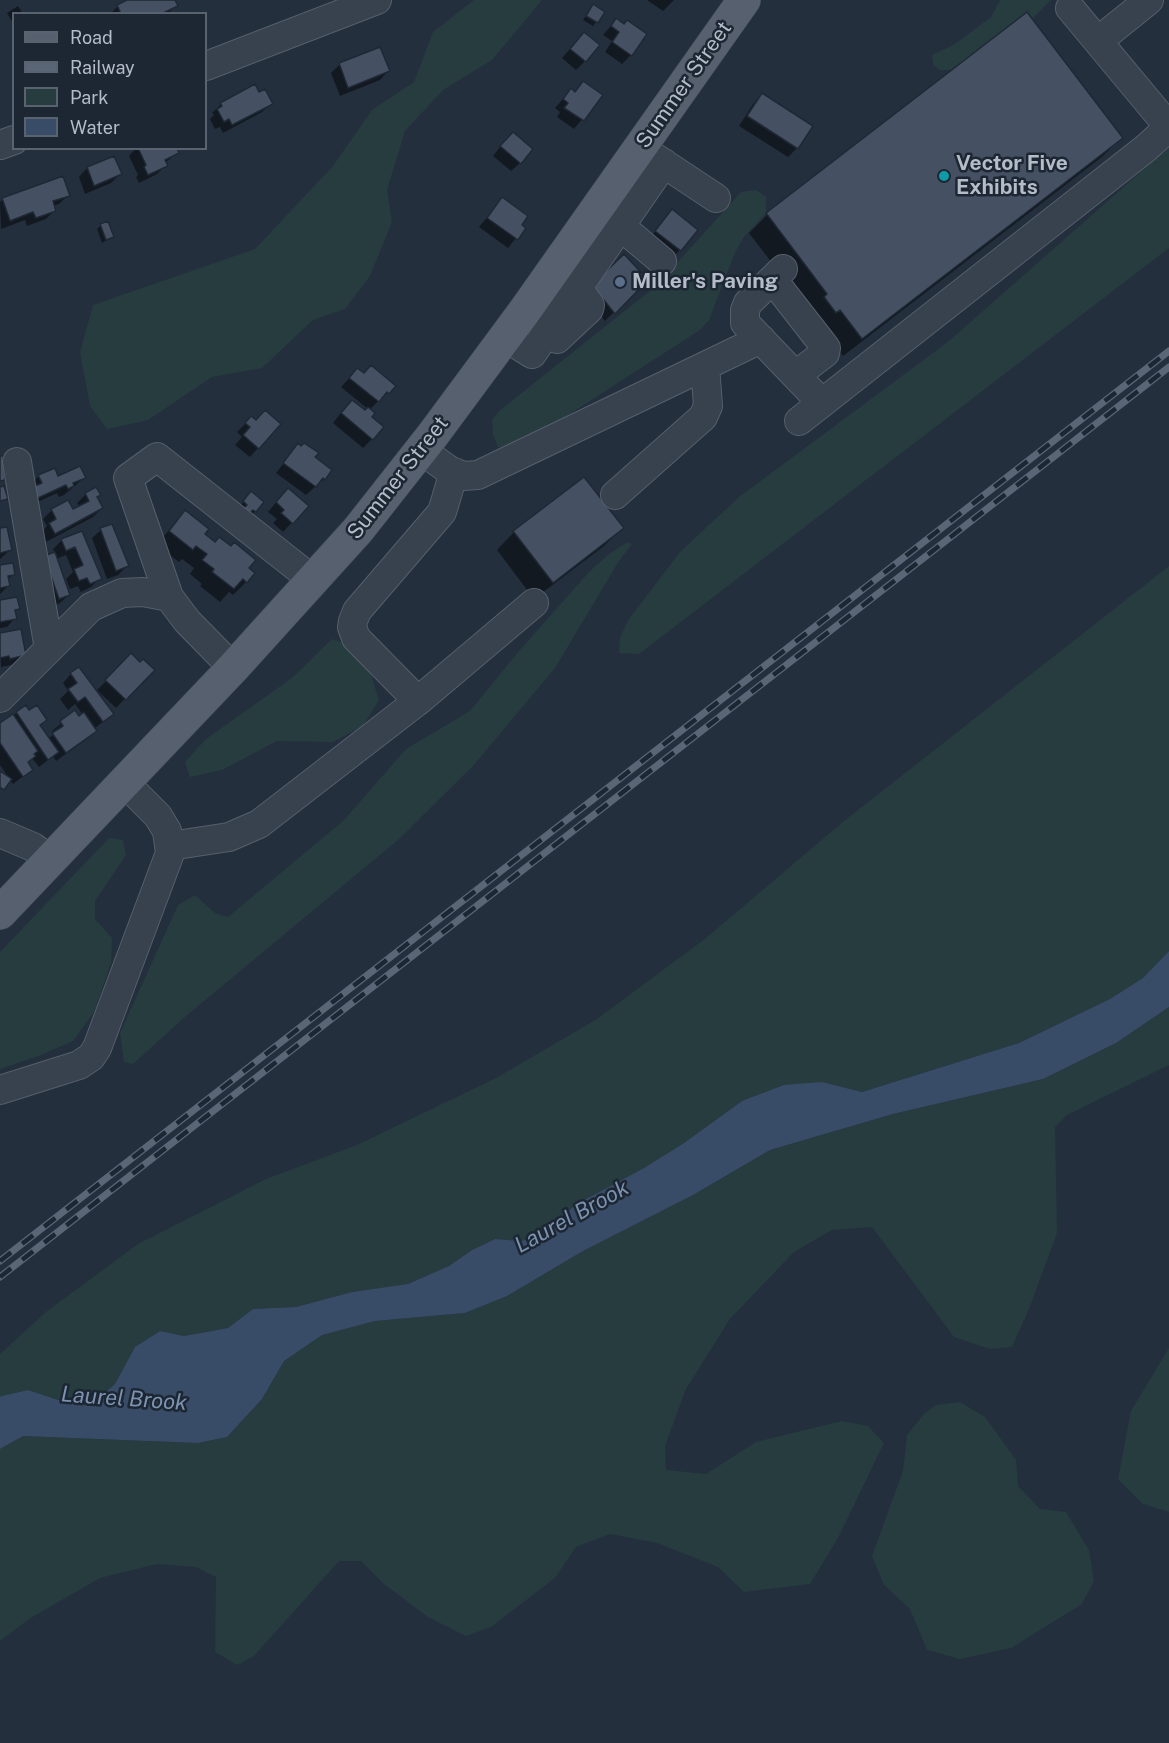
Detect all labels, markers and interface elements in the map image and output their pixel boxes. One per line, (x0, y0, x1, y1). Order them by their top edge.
legend (12, 12, 207, 150)
street label: Summer Street (631, 17, 737, 153)
text: Road (70, 27, 113, 48)
text: Railway (70, 57, 135, 78)
text: Park (70, 87, 108, 108)
text: Water (70, 117, 120, 138)
place label: Vector Five Exhibits (956, 151, 1068, 201)
marker: Vector Five Exhibits (937, 169, 951, 183)
place label: Miller's Paving (632, 269, 778, 295)
marker: Miller's Paving (613, 275, 627, 289)
street label: Summer Street (342, 411, 454, 545)
water label: Laurel Brook (510, 1175, 634, 1259)
water label: Laurel Brook (60, 1381, 188, 1417)

